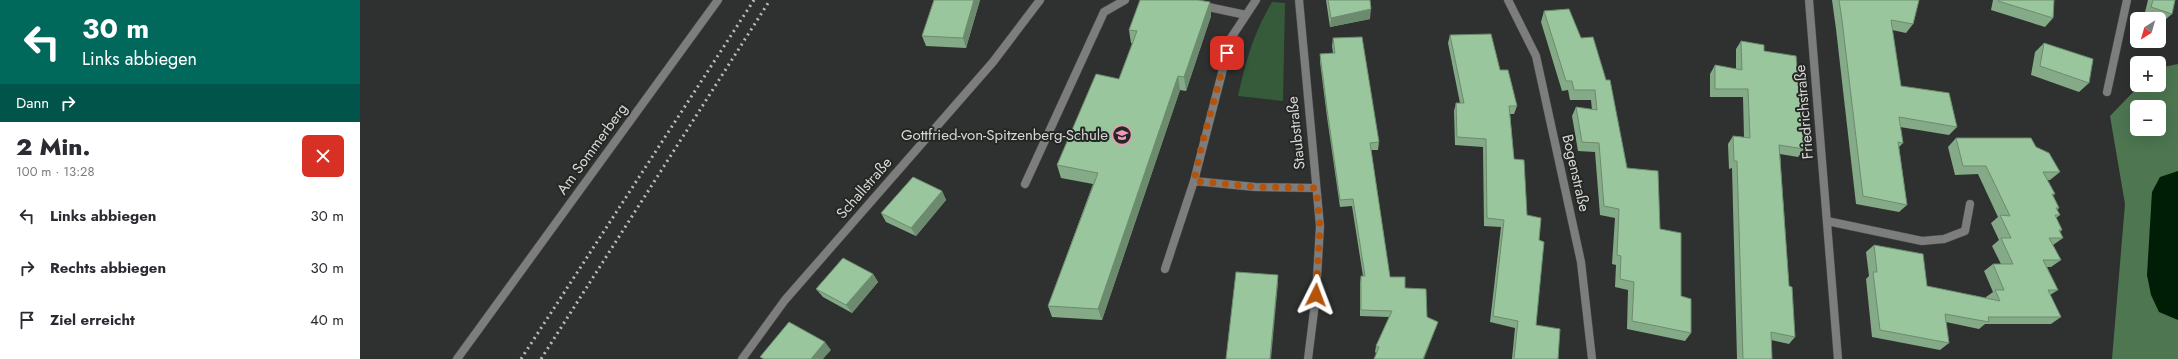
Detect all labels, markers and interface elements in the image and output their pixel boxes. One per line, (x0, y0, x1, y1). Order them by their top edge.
text: 30 m (82, 8, 149, 49)
north arrow (2130, 12, 2166, 48)
map controls (2130, 12, 2166, 136)
icon: left (16, 16, 68, 68)
pin (1210, 36, 1244, 70)
icon: arrive (1216, 42, 1238, 64)
text: Links abbiegen (82, 46, 197, 72)
button: + (2130, 56, 2166, 92)
street label: Friedrichstraße (1789, 64, 1819, 160)
text: Dann (16, 92, 49, 114)
icon: right (57, 92, 79, 114)
street label: Staubstraße (1281, 95, 1311, 171)
street label: Am Sommerberg (551, 99, 633, 199)
button: − (2130, 100, 2166, 136)
place label: Gottfried-von-Spitzenberg-Schule (901, 124, 1108, 146)
school or university icon: Gottfried-von-Spitzenberg-Schule (1111, 124, 1133, 146)
text: 2 Min. (16, 129, 90, 164)
street label: Bogenstraße (1556, 132, 1596, 214)
button: close (302, 135, 344, 177)
street label: Schallstraße (831, 152, 897, 224)
text: 100 m · 13:28 (16, 162, 95, 181)
icon: left (16, 205, 38, 227)
text: Links abbiegen (50, 205, 156, 227)
text: 30 m (311, 205, 344, 227)
icon: right (16, 257, 38, 279)
text: Rechts abbiegen (50, 257, 166, 279)
text: 30 m (311, 257, 344, 279)
position arrow (1295, 274, 1337, 316)
icon: arrive (16, 309, 38, 331)
text: Ziel erreicht (50, 309, 135, 331)
text: 40 m (310, 309, 344, 331)

